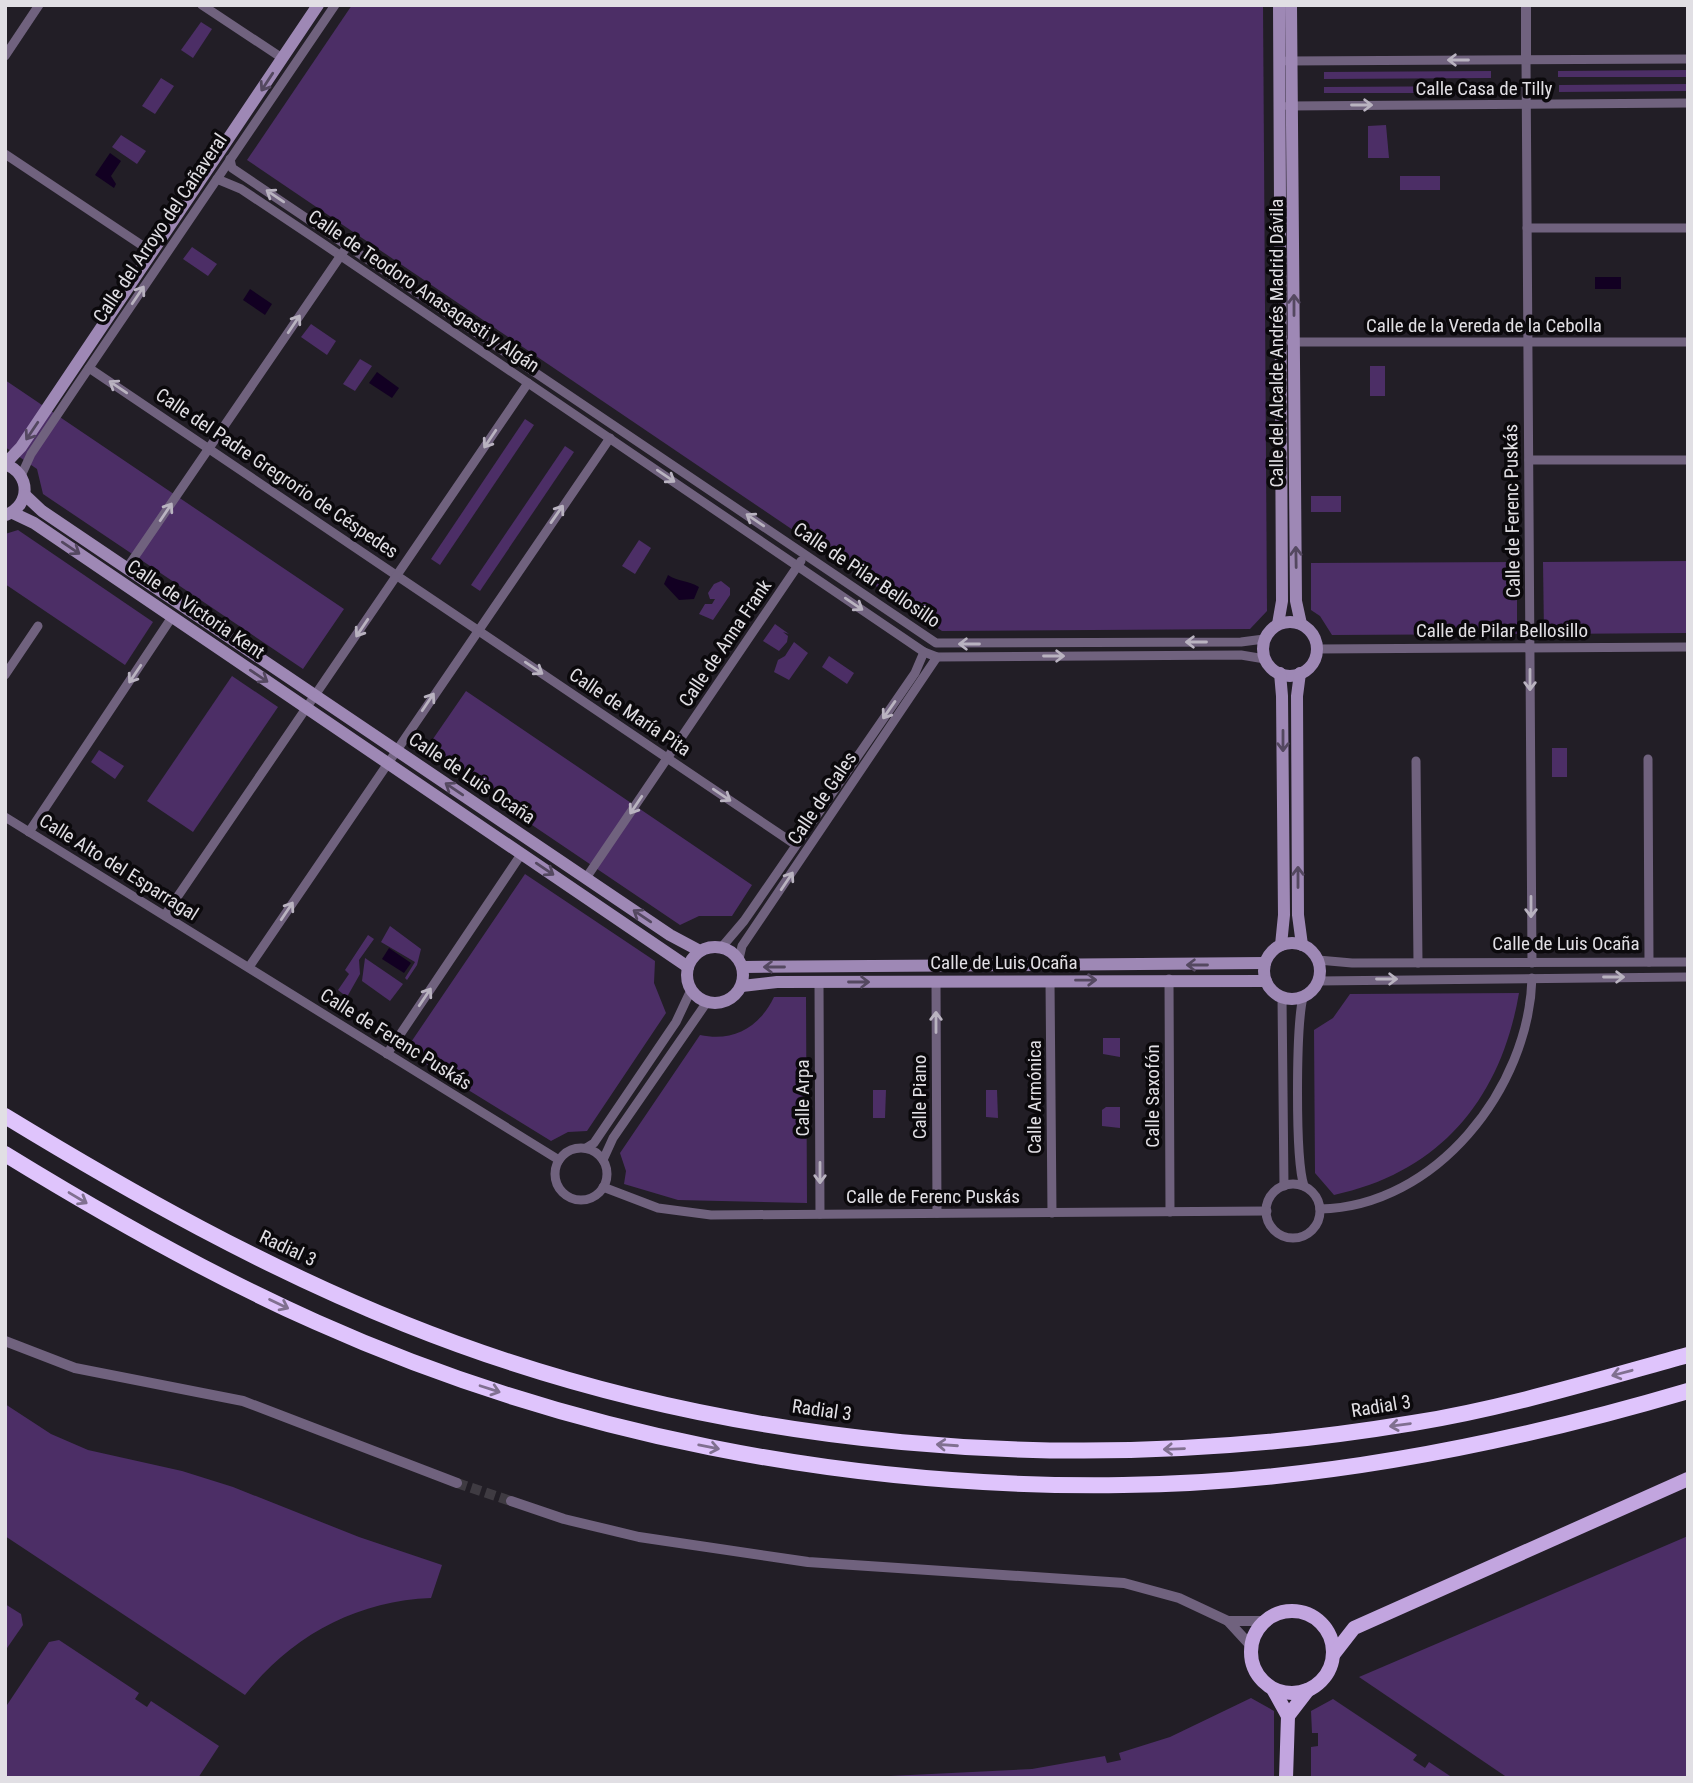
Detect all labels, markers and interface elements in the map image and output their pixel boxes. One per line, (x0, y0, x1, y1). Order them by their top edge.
one-way arrow (1447, 53, 1470, 67)
one-way arrow (259, 72, 273, 92)
street label: Calle Casa de Tilly (1415, 77, 1553, 100)
one-way arrow (1350, 98, 1373, 112)
street label: Calle del Arroyo del Cañaveral (88, 129, 232, 327)
one-way arrow (266, 189, 285, 203)
street label: Calle del Alcalde Andrés Madrid Dávila (1265, 199, 1288, 487)
street label: Calle de Teodoro Anasagasti y Algán (304, 205, 544, 377)
one-way arrow (132, 286, 146, 306)
one-way arrow (1287, 294, 1301, 317)
street label: Calle de la Vereda de la Cebolla (1366, 314, 1602, 337)
one-way arrow (288, 315, 302, 335)
one-way arrow (109, 380, 128, 394)
street label: Calle del Padre Gregrorio de Céspedes (151, 383, 403, 563)
one-way arrow (25, 420, 39, 440)
street label: Calle de Ferenc Puskás (1499, 424, 1525, 598)
one-way arrow (483, 429, 497, 449)
one-way arrow (656, 469, 675, 483)
one-way arrow (160, 503, 174, 523)
one-way arrow (550, 505, 564, 525)
one-way arrow (746, 513, 765, 527)
street label: Calle de Pilar Bellosillo (789, 517, 945, 633)
one-way arrow (61, 541, 80, 555)
one-way arrow (1289, 546, 1303, 569)
street label: Calle de Victoria Kent (123, 555, 269, 663)
street label: Calle de Anna Frank (674, 575, 776, 711)
one-way arrow (844, 597, 863, 611)
one-way arrow (355, 618, 370, 637)
street label: Calle de Pilar Bellosillo (1416, 619, 1588, 642)
one-way arrow (1185, 635, 1208, 649)
one-way arrow (958, 637, 981, 650)
one-way arrow (1043, 649, 1066, 663)
one-way arrow (524, 660, 543, 675)
one-way arrow (127, 663, 141, 683)
street label: Calle de María Pita (565, 663, 695, 761)
one-way arrow (1524, 668, 1537, 691)
one-way arrow (249, 669, 269, 683)
one-way arrow (421, 693, 435, 712)
one-way arrow (882, 700, 896, 720)
street label: Calle de Luis Ocaña (404, 727, 540, 829)
one-way arrow (1276, 730, 1290, 753)
street label: Calle de Gales (783, 747, 861, 849)
one-way arrow (444, 782, 464, 796)
one-way arrow (712, 788, 731, 802)
one-way arrow (629, 795, 643, 814)
street label: Calle Alto del Esparragal (35, 809, 203, 925)
one-way arrow (535, 862, 555, 876)
one-way arrow (1291, 866, 1305, 889)
one-way arrow (780, 871, 794, 891)
one-way arrow (1524, 895, 1538, 918)
one-way arrow (280, 901, 294, 921)
one-way arrow (633, 909, 652, 923)
street label: Calle de Luis Ocaña (1492, 932, 1640, 955)
street label: Calle de Luis Ocaña (930, 951, 1078, 974)
one-way arrow (1186, 958, 1209, 972)
one-way arrow (762, 960, 785, 974)
one-way arrow (1602, 970, 1625, 984)
one-way arrow (1375, 972, 1398, 986)
one-way arrow (1075, 973, 1098, 987)
one-way arrow (847, 975, 870, 989)
street label: Calle de Ferenc Puskás (316, 983, 476, 1095)
one-way arrow (418, 988, 432, 1007)
one-way arrow (929, 1011, 943, 1034)
street label: Calle Armónica (1023, 1040, 1046, 1154)
street label: Calle Saxofón (1141, 1044, 1164, 1148)
street label: Calle Piano (908, 1055, 931, 1139)
street label: Calle Arpa (791, 1059, 814, 1137)
one-way arrow (813, 1161, 827, 1184)
street label: Calle de Ferenc Puskás (846, 1185, 1020, 1208)
one-way arrow (68, 1191, 88, 1205)
street label: Radial 3 (256, 1225, 320, 1271)
one-way arrow (268, 1298, 289, 1312)
one-way arrow (1611, 1368, 1633, 1381)
one-way arrow (478, 1384, 500, 1396)
street label: Radial 3 (1349, 1390, 1413, 1422)
street label: Radial 3 (791, 1394, 853, 1426)
one-way arrow (1390, 1419, 1412, 1432)
one-way arrow (936, 1438, 959, 1451)
one-way arrow (697, 1441, 720, 1454)
one-way arrow (1164, 1443, 1186, 1456)

